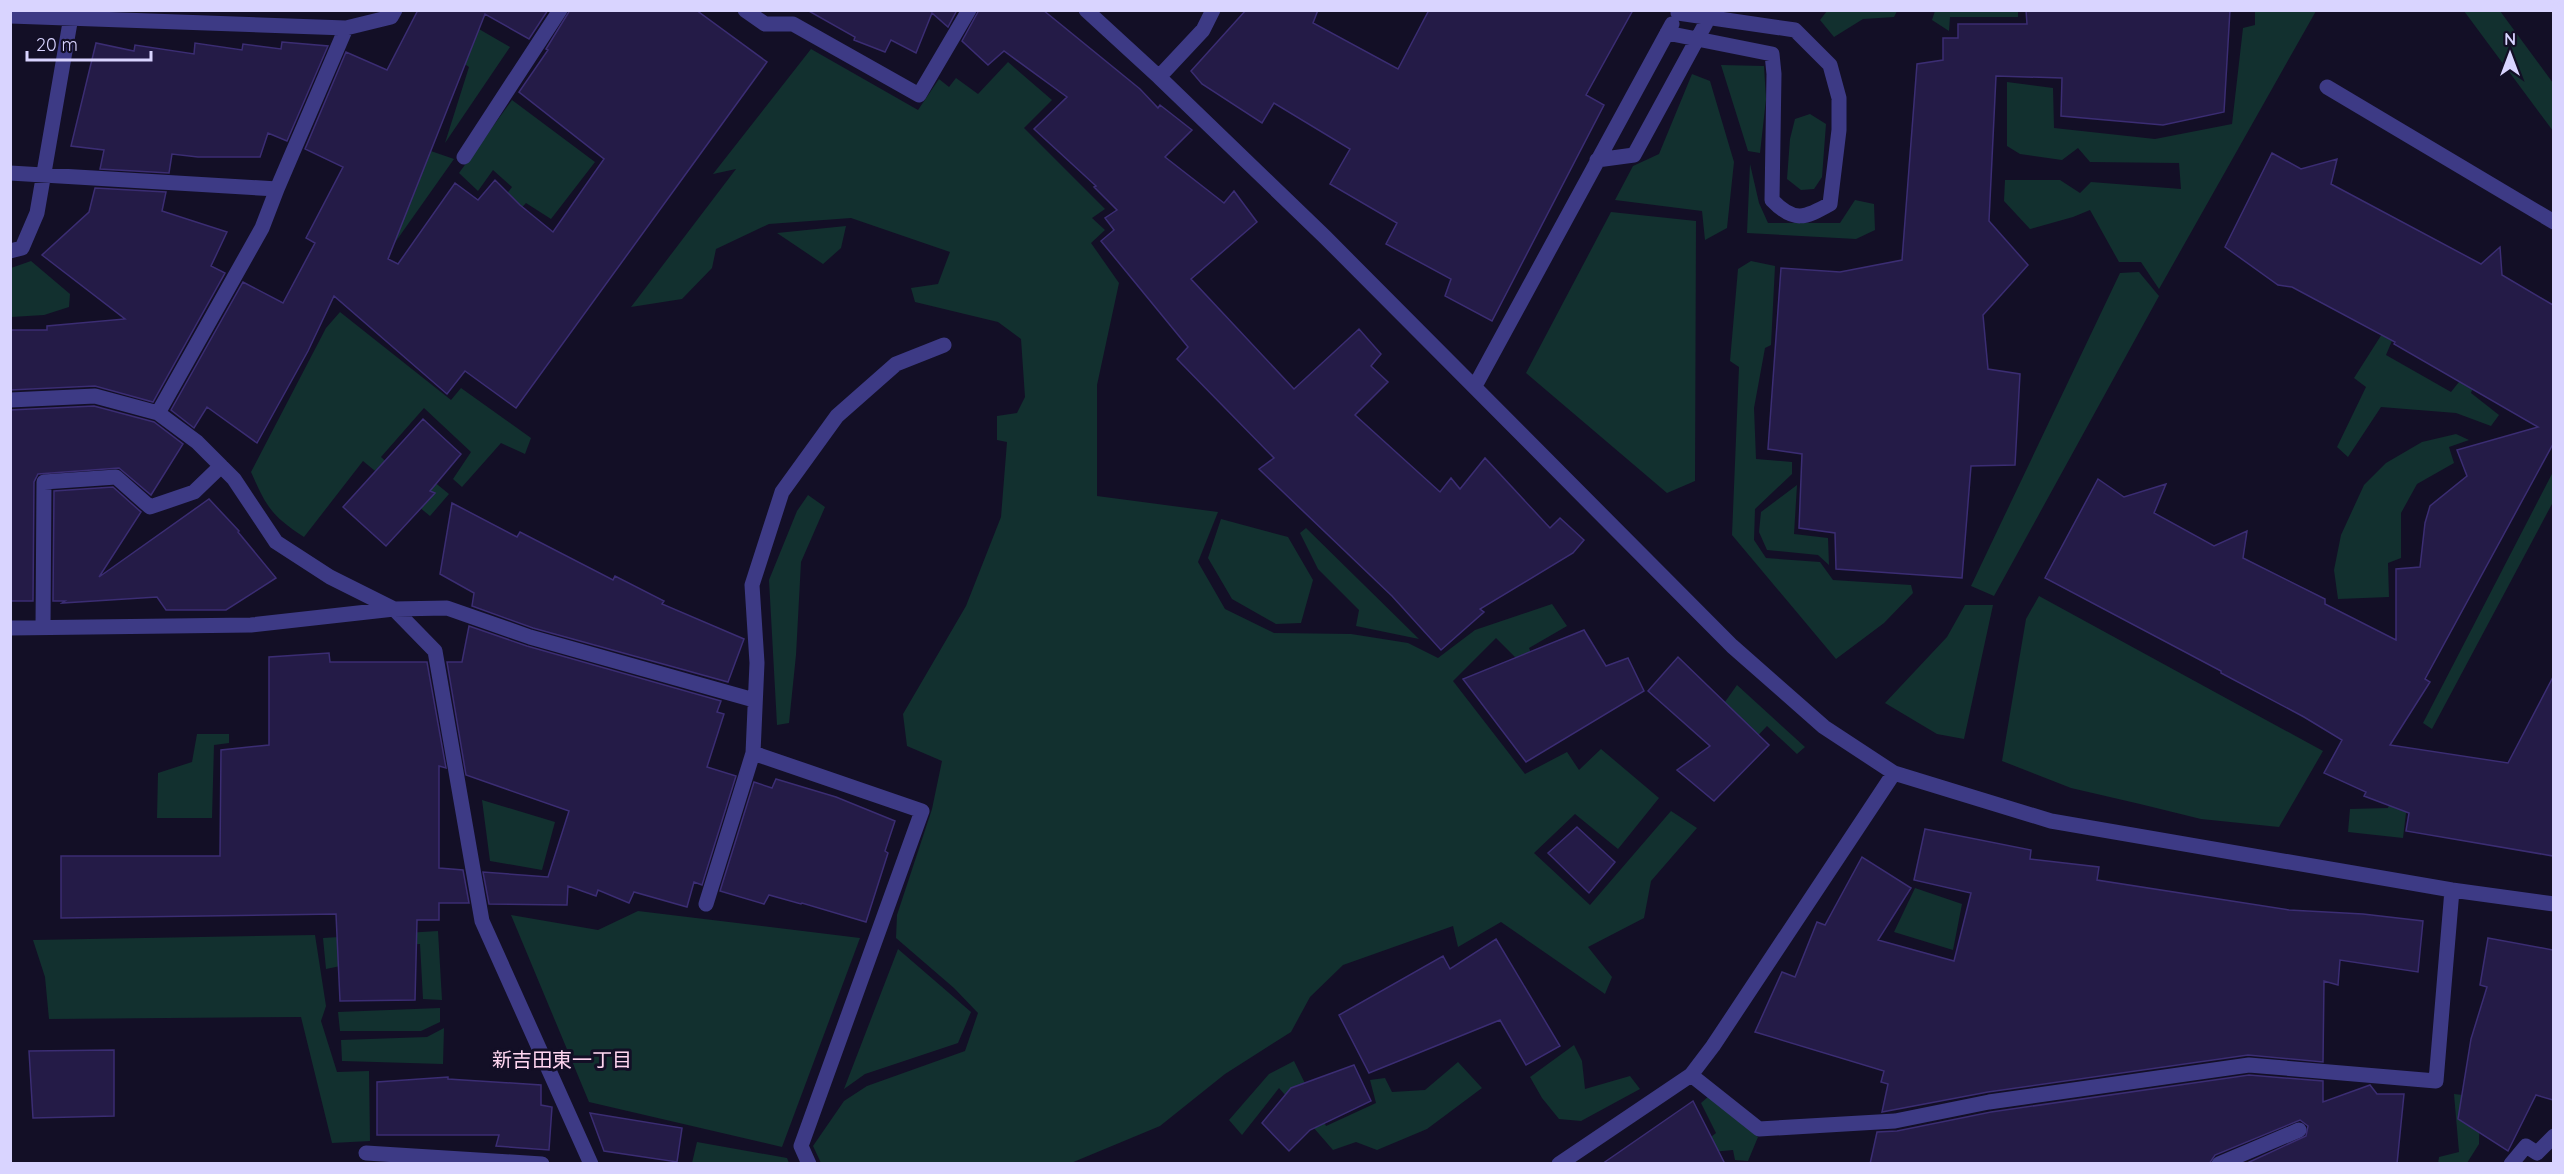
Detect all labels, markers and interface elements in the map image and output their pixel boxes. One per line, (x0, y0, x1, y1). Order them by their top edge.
scale bar (27, 24, 152, 62)
north arrow (2480, 24, 2540, 84)
text: N (2504, 29, 2516, 49)
text: 20 m (36, 33, 78, 56)
district label: 新吉田東一丁目 (492, 1047, 632, 1072)

